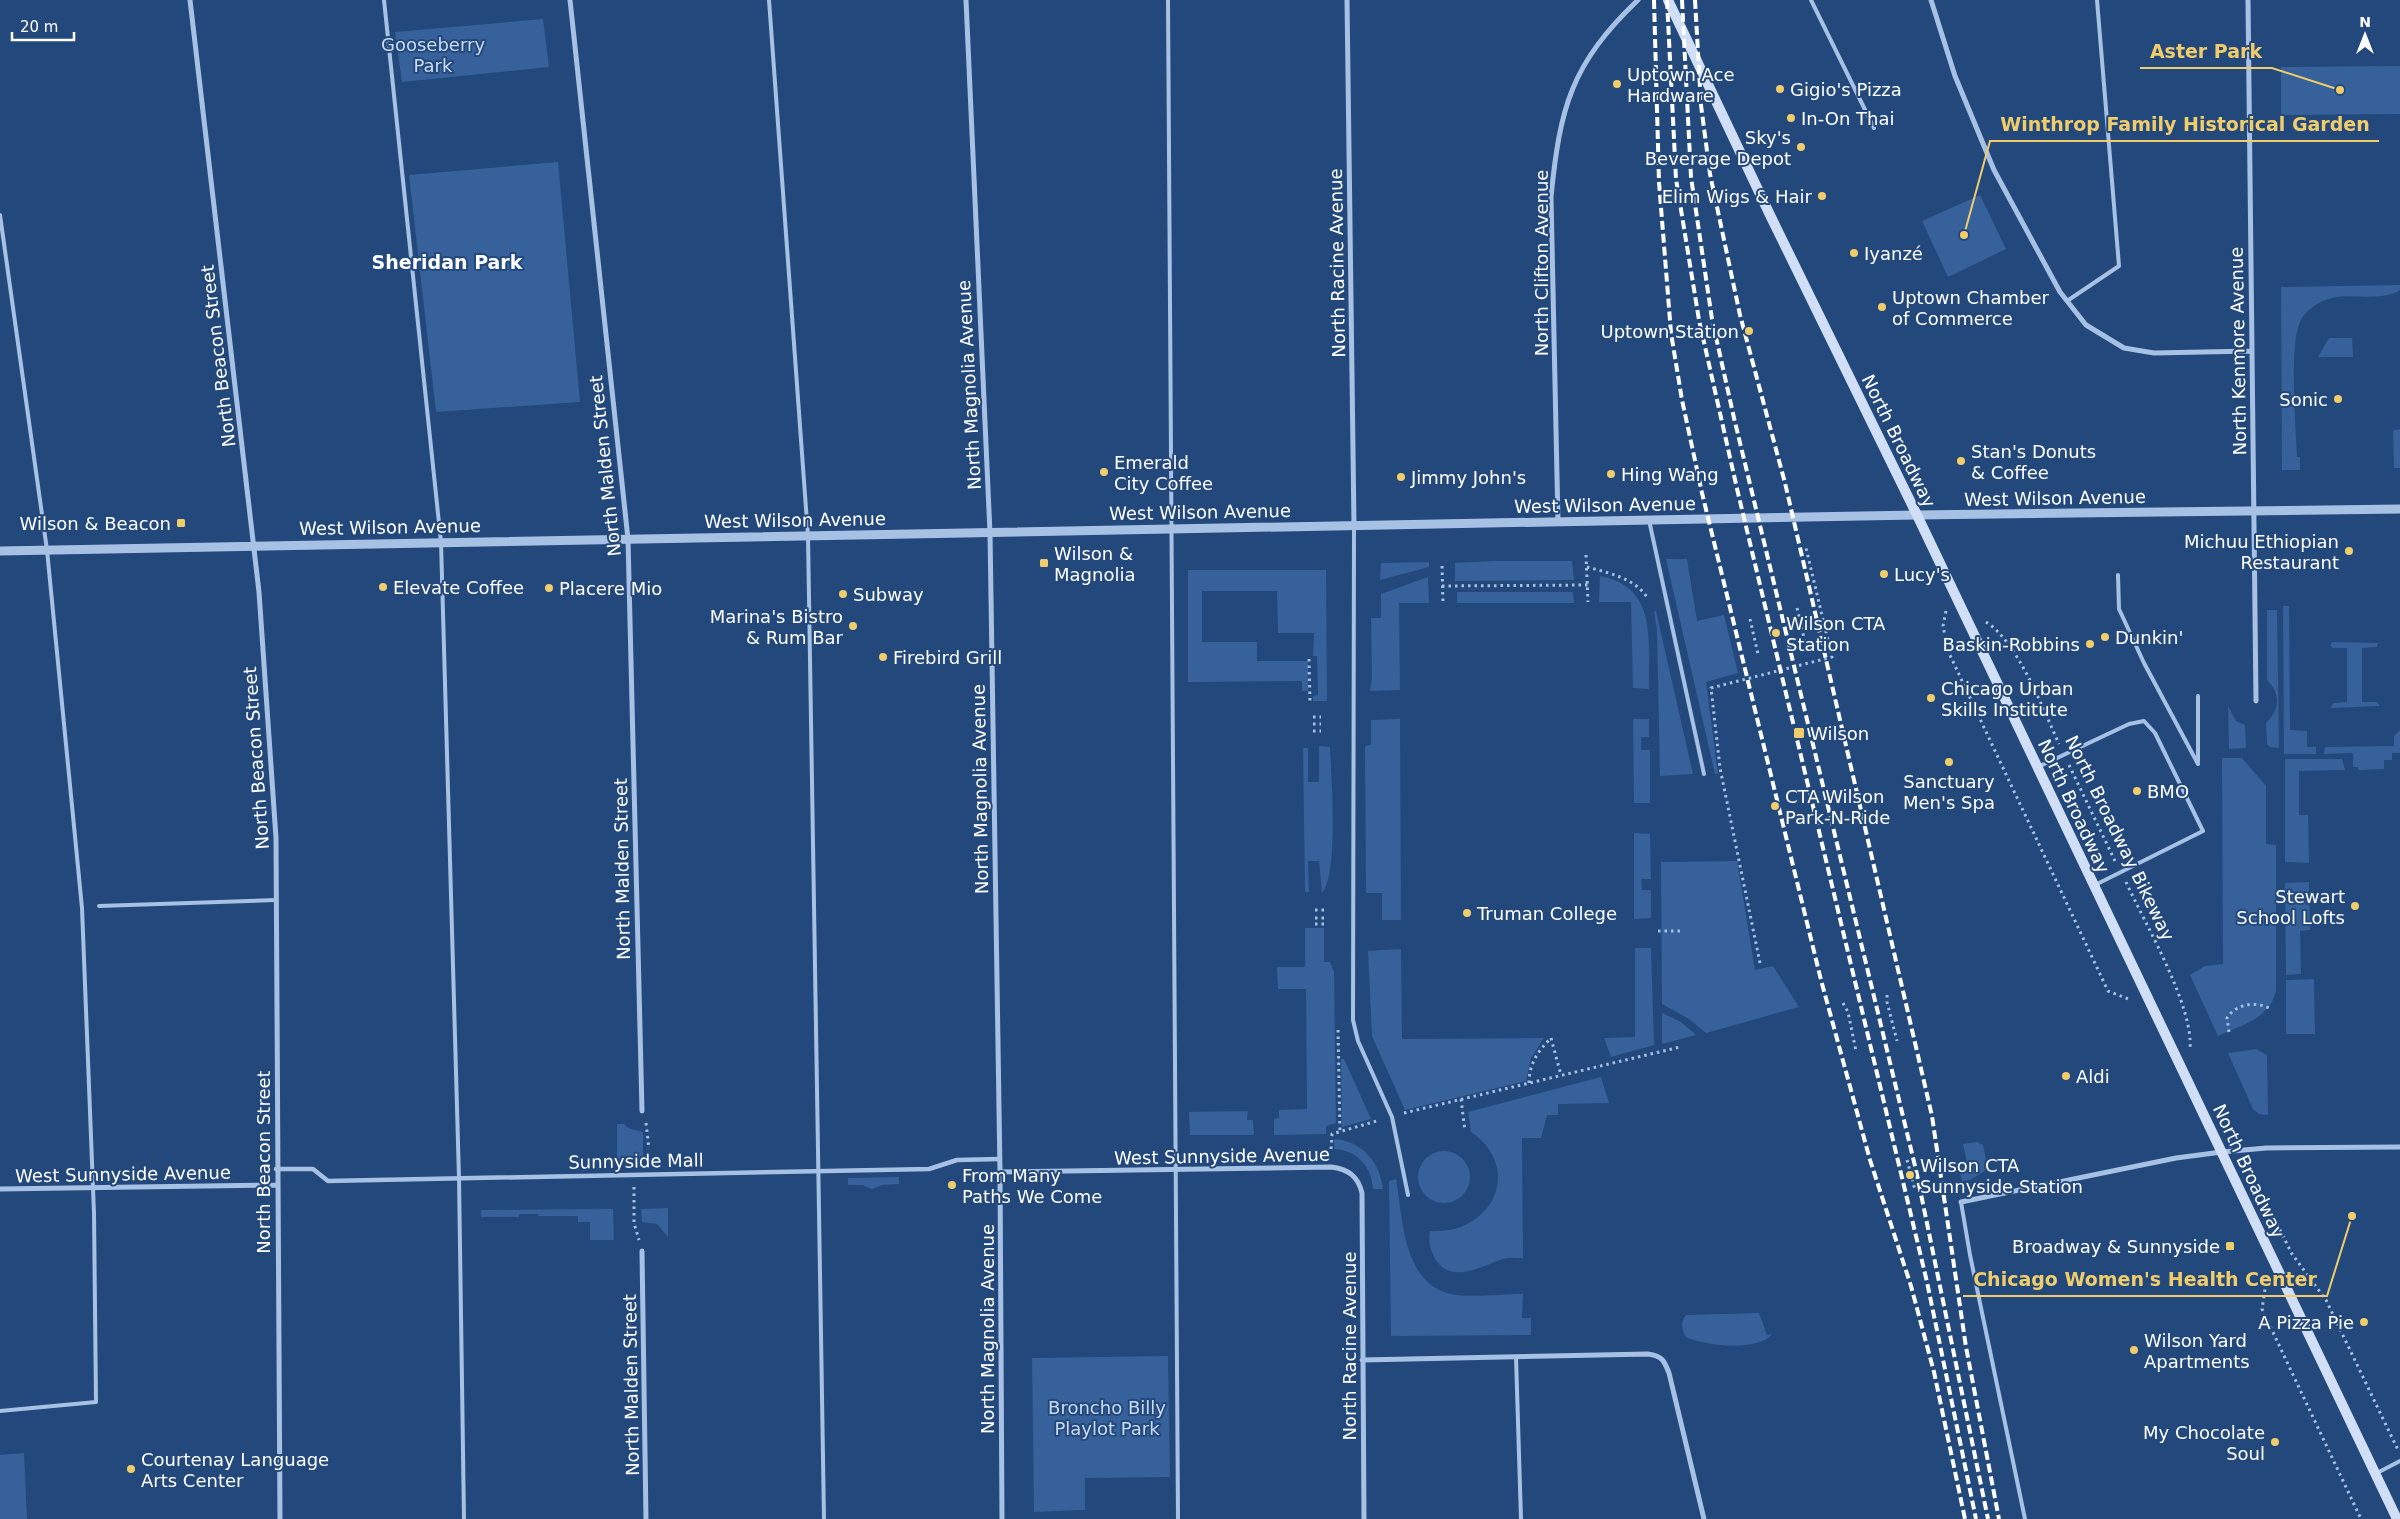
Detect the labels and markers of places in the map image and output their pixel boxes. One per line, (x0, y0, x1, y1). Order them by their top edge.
callout: Aster Park (2140, 34, 2272, 68)
place label: Uptown Ace Hardware (1627, 64, 1735, 106)
marker: Uptown Ace Hardware (1611, 78, 1623, 90)
place label: Gigio's Pizza (1790, 79, 1902, 100)
marker: Gigio's Pizza (1774, 83, 1786, 95)
callout: Winthrop Family Historical Garden (1990, 107, 2379, 141)
place label: In-On Thai (1801, 108, 1894, 129)
marker: In-On Thai (1785, 112, 1797, 124)
place label: Sky's Beverage Depot (1645, 127, 1791, 169)
marker: Sky's Beverage Depot (1795, 141, 1807, 153)
place label: Elim Wigs & Hair (1662, 186, 1813, 207)
marker: Elim Wigs & Hair (1816, 190, 1828, 202)
place label: Iyanzé (1864, 243, 1923, 264)
marker: Iyanzé (1848, 247, 1860, 259)
place label: Uptown Chamber of Commerce (1892, 287, 2050, 329)
marker: Uptown Chamber of Commerce (1876, 301, 1888, 313)
place label: Uptown Station (1600, 321, 1739, 342)
marker: Uptown Station (1743, 325, 1755, 337)
place label: Sonic (2279, 389, 2328, 410)
marker: Sonic (2332, 393, 2344, 405)
place label: Stan's Donuts & Coffee (1971, 441, 2096, 483)
place label: Emerald City Coffee (1114, 452, 1213, 494)
marker: Stan's Donuts & Coffee (1955, 455, 1967, 467)
place label: Hing Wang (1621, 464, 1719, 485)
marker: Emerald City Coffee (1098, 466, 1110, 478)
place label: Jimmy John's (1410, 467, 1526, 488)
marker: Hing Wang (1605, 468, 1617, 480)
marker: Jimmy John's (1395, 471, 1407, 483)
place label: Wilson & Beacon (20, 513, 171, 534)
marker: Wilson & Beacon (175, 517, 187, 529)
place label: Michuu Ethiopian Restaurant (2184, 531, 2339, 573)
place label: Wilson & Magnolia (1054, 543, 1135, 585)
marker: Michuu Ethiopian Restaurant (2343, 545, 2355, 557)
marker: Wilson & Magnolia (1038, 557, 1050, 569)
place label: Lucy's (1894, 564, 1950, 585)
marker: Lucy's (1878, 568, 1890, 580)
place label: Elevate Coffee (393, 577, 524, 598)
place label: Placere Mio (559, 578, 662, 599)
marker: Elevate Coffee (377, 581, 389, 593)
marker: Placere Mio (543, 582, 555, 594)
place label: Subway (853, 584, 924, 605)
marker: Subway (837, 588, 849, 600)
place label: Marina's Bistro & Rum Bar (710, 606, 844, 648)
place label: Wilson CTA Station (1786, 613, 1886, 655)
marker: Marina's Bistro & Rum Bar (847, 620, 859, 632)
marker: Wilson CTA Station (1770, 627, 1782, 639)
place label: Dunkin' (2115, 627, 2183, 648)
marker: Dunkin' (2099, 631, 2111, 643)
place label: Baskin-Robbins (1943, 634, 2080, 655)
marker: Baskin-Robbins (2084, 638, 2096, 650)
place label: Firebird Grill (893, 647, 1002, 668)
marker: Firebird Grill (877, 651, 889, 663)
place label: Chicago Urban Skills Institute (1941, 678, 2074, 720)
marker: Chicago Urban Skills Institute (1925, 692, 1937, 704)
place label: Wilson (1810, 723, 1869, 744)
marker: Wilson (1792, 726, 1806, 740)
marker: Sanctuary Men's Spa (1943, 756, 1955, 768)
place label: Sanctuary Men's Spa (1903, 771, 1995, 813)
place label: BMO (2147, 781, 2189, 802)
marker: BMO (2131, 785, 2143, 797)
place label: CTA Wilson Park-N-Ride (1785, 786, 1890, 828)
marker: CTA Wilson Park-N-Ride (1769, 800, 1781, 812)
place label: Stewart School Lofts (2236, 886, 2345, 928)
marker: Stewart School Lofts (2349, 900, 2361, 912)
place label: Truman College (1476, 903, 1617, 924)
marker: Truman College (1461, 907, 1473, 919)
place label: Aldi (2076, 1066, 2110, 1087)
marker: Aldi (2060, 1070, 2072, 1082)
place label: Wilson CTA Sunnyside Station (1920, 1155, 2083, 1197)
place label: From Many Paths We Come (962, 1165, 1102, 1207)
marker: Wilson CTA Sunnyside Station (1904, 1169, 1916, 1181)
marker: From Many Paths We Come (946, 1179, 958, 1191)
place label: Broadway & Sunnyside (2012, 1236, 2220, 1257)
marker: Broadway & Sunnyside (2224, 1240, 2236, 1252)
callout: Chicago Women's Health Center (1963, 1262, 2327, 1296)
place label: A Pizza Pie (2258, 1312, 2354, 1333)
marker: A Pizza Pie (2358, 1316, 2370, 1328)
place label: Wilson Yard Apartments (2144, 1330, 2250, 1372)
marker: Wilson Yard Apartments (2128, 1344, 2140, 1356)
place label: My Chocolate Soul (2143, 1422, 2265, 1464)
marker: My Chocolate Soul (2269, 1436, 2281, 1448)
place label: Courtenay Language Arts Center (141, 1449, 329, 1491)
marker: Courtenay Language Arts Center (125, 1463, 137, 1475)

